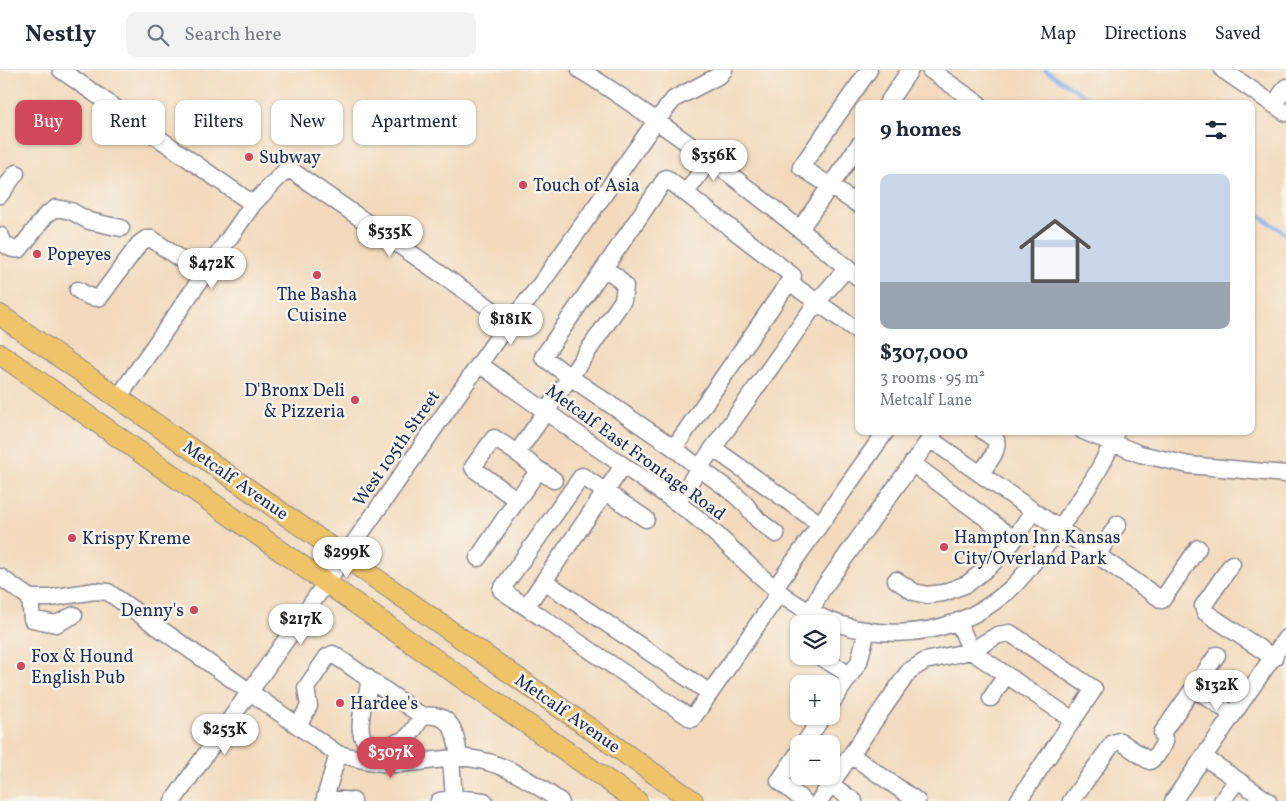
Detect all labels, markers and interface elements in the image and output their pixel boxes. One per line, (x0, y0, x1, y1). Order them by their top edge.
search box (126, 12, 476, 57)
text: Nestly (25, 18, 96, 52)
icon: search (144, 21, 172, 49)
text: Search here (184, 22, 282, 48)
text: Map (1040, 22, 1076, 47)
text: Directions (1104, 22, 1187, 47)
text: Saved (1215, 22, 1261, 47)
chip: Buy (15, 100, 82, 145)
chip: Rent (92, 100, 165, 145)
chip: Filters (175, 100, 261, 145)
chip: New (271, 100, 343, 145)
chip: Apartment (353, 100, 476, 145)
text: 9 homes (880, 116, 961, 145)
icon: filters (1202, 116, 1230, 144)
pin: $356K (679, 140, 749, 182)
text: $356K (691, 145, 737, 167)
place label: Subway (259, 146, 321, 171)
marker: Subway (243, 151, 255, 163)
place label: Touch of Asia (533, 174, 640, 199)
marker: Touch of Asia (517, 179, 529, 191)
icon: home (1010, 206, 1100, 296)
pin: $535K (355, 216, 425, 258)
text: $535K (368, 221, 412, 243)
place label: Popeyes (47, 243, 111, 268)
marker: Popeyes (31, 248, 43, 260)
pin: $472K (177, 248, 247, 290)
text: $472K (189, 253, 235, 275)
marker: The Basha Cuisine (311, 269, 323, 281)
place label: The Basha Cuisine (277, 283, 357, 329)
pin: $181K (476, 304, 546, 346)
text: $181K (490, 309, 532, 331)
text: $307,000 (880, 339, 968, 368)
text: 3 rooms · 95 m² (880, 368, 985, 390)
place label: D'Bronx Deli & Pizzeria (244, 379, 345, 425)
street label: Metcalf East Frontage Road (540, 379, 730, 527)
street label: West 105th Street (348, 386, 447, 512)
text: Metcalf Lane (880, 390, 972, 412)
marker: D'Bronx Deli & Pizzeria (349, 394, 361, 406)
street label: Metcalf Avenue (177, 435, 293, 527)
place label: Hampton Inn Kansas City/Overland Park (954, 526, 1121, 572)
place label: Krispy Kreme (82, 527, 191, 552)
marker: Krispy Kreme (66, 532, 78, 544)
pin: $299K (312, 536, 382, 579)
marker: Hampton Inn Kansas City/Overland Park (938, 541, 950, 553)
text: $299K (324, 542, 370, 564)
place label: Denny's (121, 599, 184, 624)
marker: Denny's (188, 604, 200, 616)
pin: $217K (266, 604, 336, 646)
text: $217K (280, 609, 322, 631)
map controls (790, 615, 840, 785)
button: layers (790, 615, 840, 665)
place label: Fox & Hound English Pub (31, 645, 134, 691)
marker: Fox & Hound English Pub (15, 660, 27, 672)
street label: Metcalf Avenue (509, 668, 625, 760)
pin: $132K (1182, 670, 1252, 712)
button: + (790, 675, 840, 725)
text: $132K (1195, 675, 1239, 697)
place label: Hardee's (350, 692, 418, 717)
marker: Hardee's (334, 697, 346, 709)
pin: $253K (190, 714, 260, 756)
text: $253K (203, 719, 247, 741)
button: − (790, 735, 840, 785)
pin: $307K (356, 736, 426, 779)
text: $307K (368, 742, 414, 764)

